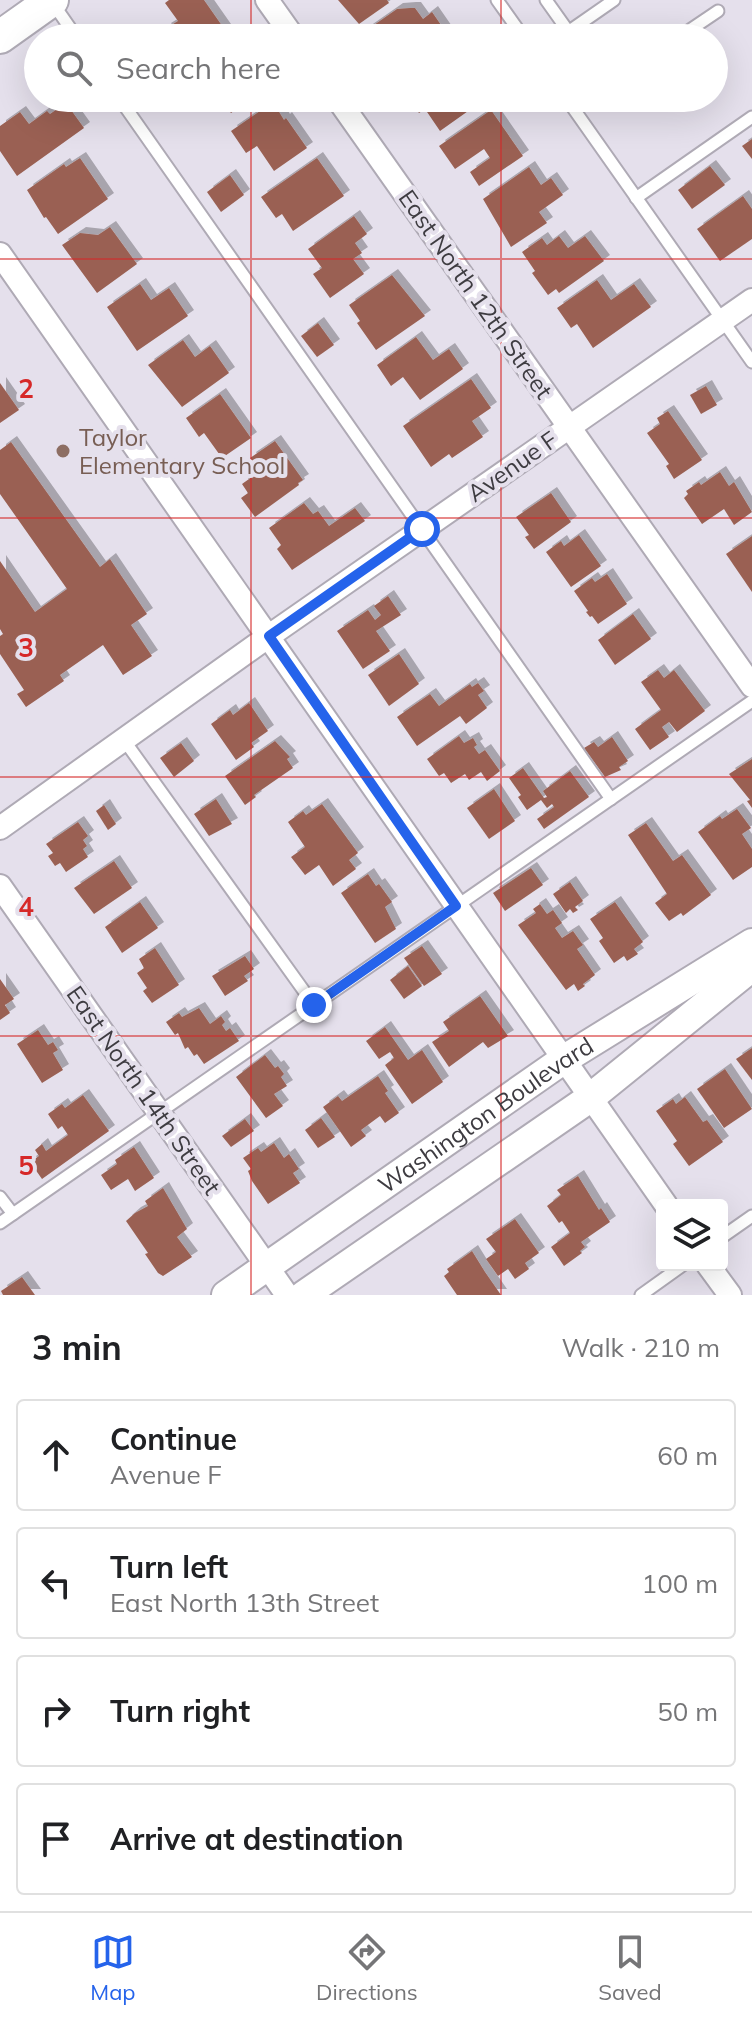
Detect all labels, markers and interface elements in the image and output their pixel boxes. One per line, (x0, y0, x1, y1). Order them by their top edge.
search box (24, 24, 728, 112)
icon: search (52, 46, 96, 90)
text: Search here (116, 49, 281, 87)
street label: East North 12th Street (392, 184, 560, 404)
text: 2 (18, 372, 34, 405)
place label: Taylor Elementary School (79, 422, 285, 480)
street label: Avenue F (461, 424, 563, 508)
marker: Taylor Elementary School (54, 442, 72, 460)
route start (404, 511, 440, 547)
text: 3 (18, 631, 34, 664)
text: 4 (18, 890, 34, 923)
street label: East North 14th Street (60, 980, 228, 1200)
route end (296, 987, 332, 1023)
street label: Washington Boulevard (372, 1030, 599, 1199)
text: 5 (18, 1149, 34, 1182)
map controls (656, 1199, 728, 1271)
button: layers (656, 1199, 728, 1271)
text: 3 min (32, 1326, 122, 1369)
text: Walk · 210 m (561, 1331, 720, 1364)
text: Continue (110, 1420, 237, 1458)
icon: ahead (34, 1433, 78, 1477)
text: 60 m (657, 1439, 718, 1472)
text: Avenue F (110, 1458, 222, 1491)
text: Turn left (110, 1548, 228, 1586)
icon: left (34, 1561, 78, 1605)
text: 100 m (642, 1567, 718, 1600)
text: East North 13th Street (110, 1586, 379, 1619)
icon: right (34, 1689, 78, 1733)
text: Turn right (110, 1692, 250, 1730)
text: 50 m (657, 1695, 718, 1728)
icon: arrive (34, 1817, 78, 1861)
text: Arrive at destination (110, 1820, 404, 1858)
tab: Map (90, 1930, 136, 2006)
tab: Directions (316, 1930, 418, 2006)
tab: Saved (598, 1930, 662, 2006)

